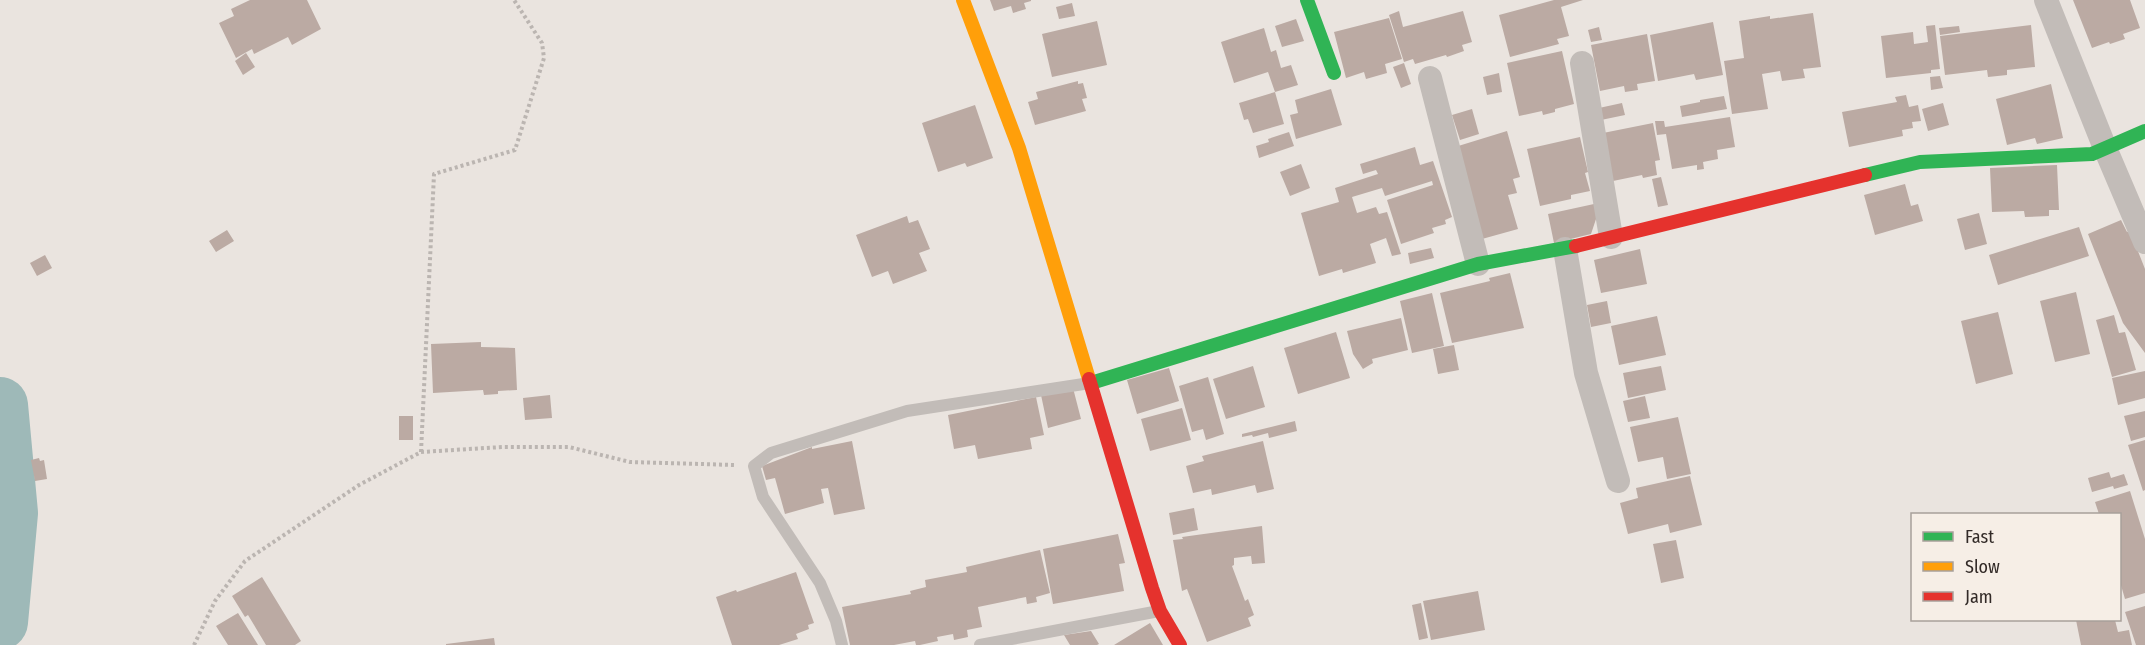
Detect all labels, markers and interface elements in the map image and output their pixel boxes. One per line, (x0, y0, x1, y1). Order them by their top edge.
legend (1911, 513, 2121, 621)
text: Fast (1965, 526, 1994, 548)
text: Slow (1965, 556, 2000, 578)
text: Jam (1965, 586, 1993, 608)

